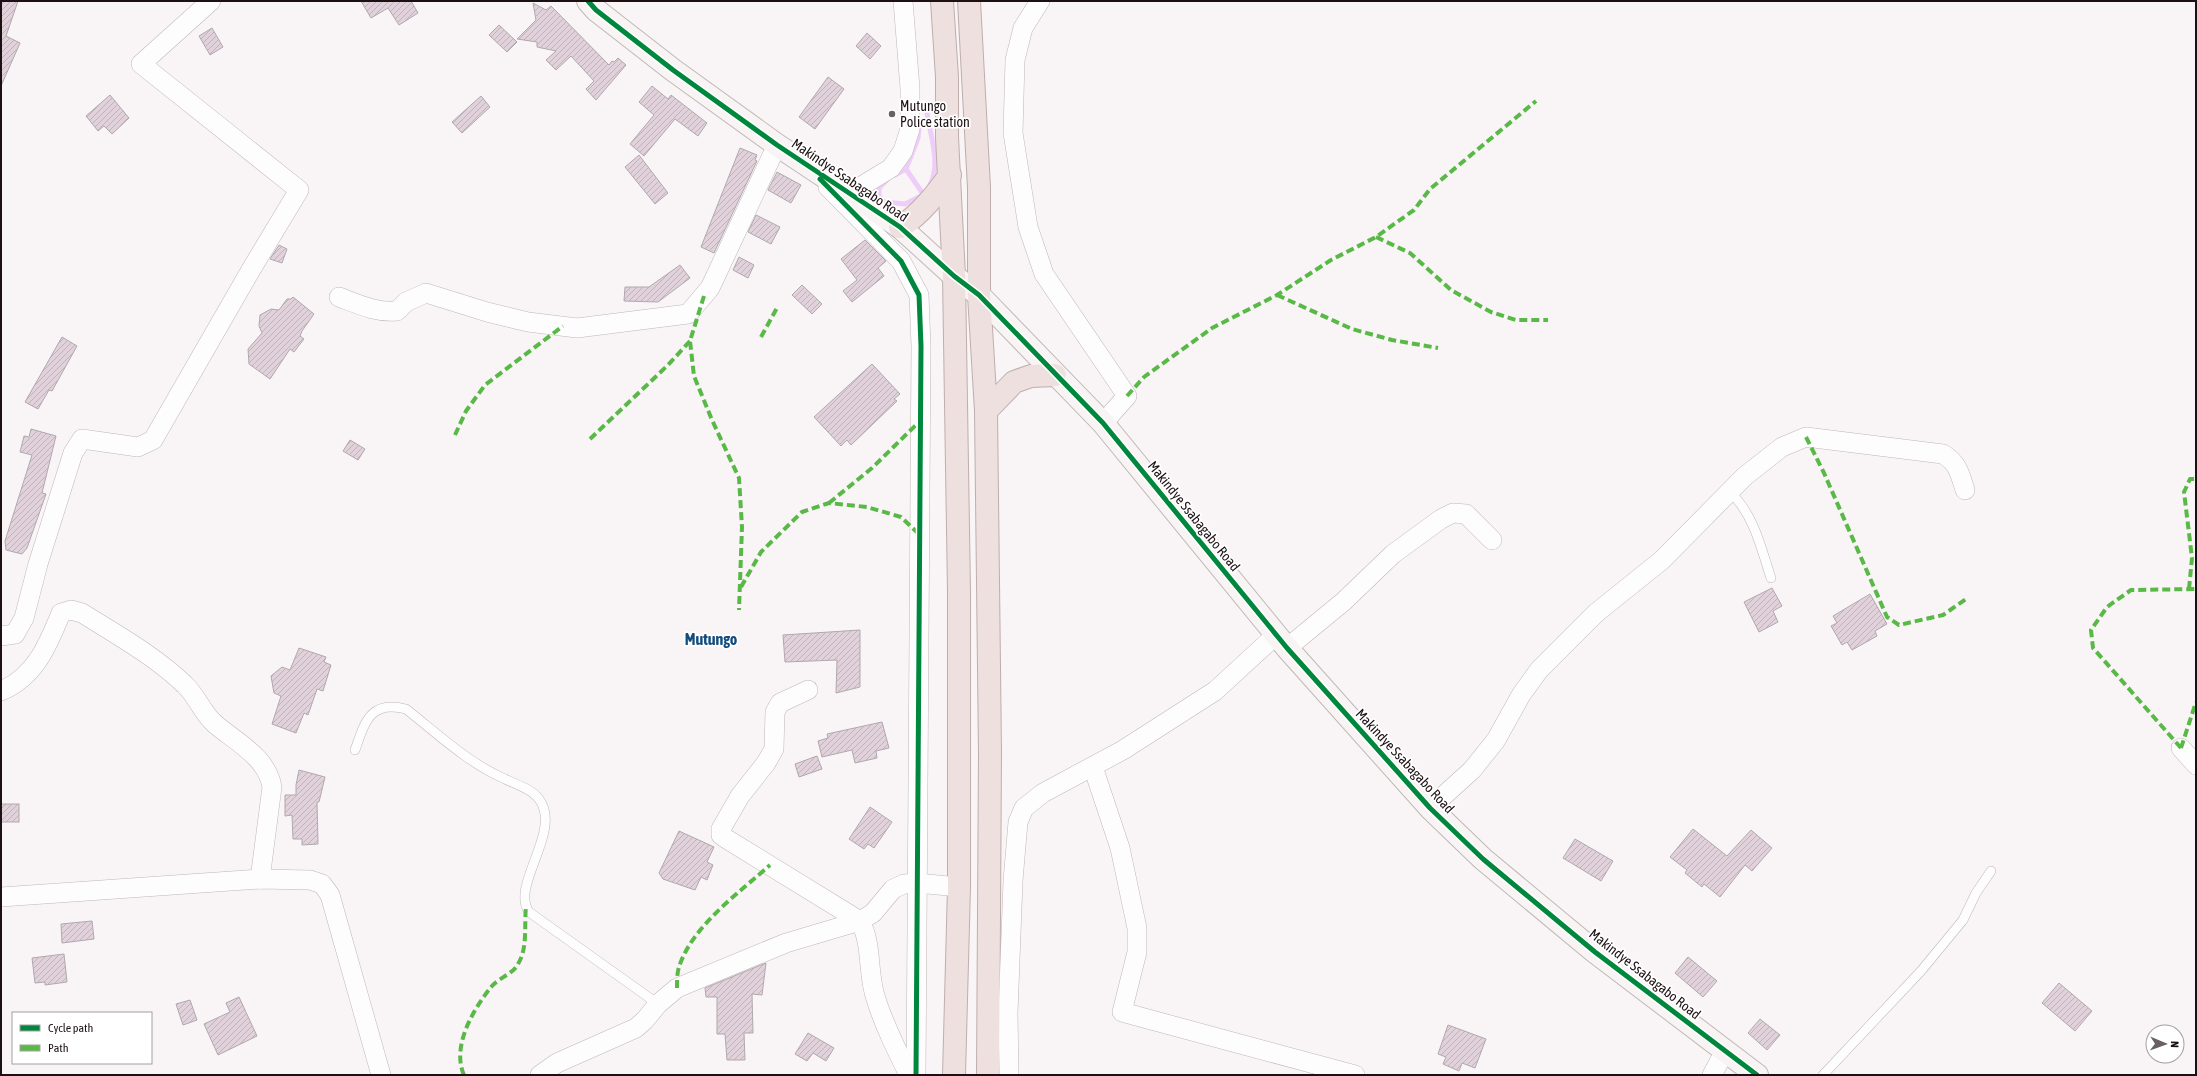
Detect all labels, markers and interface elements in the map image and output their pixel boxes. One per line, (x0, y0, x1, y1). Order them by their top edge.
place label: Mutungo Police station (900, 98, 970, 130)
marker: Mutungo Police station (887, 109, 897, 119)
street label: Makindye Ssabagabo Road (789, 135, 911, 225)
street label: Makindye Ssabagabo Road (1145, 458, 1243, 574)
district label: Mutungo (685, 630, 738, 648)
street label: Makindye Ssabagabo Road (1353, 706, 1457, 816)
street label: Makindye Ssabagabo Road (1586, 926, 1704, 1022)
legend (12, 1012, 152, 1064)
text: Cycle path (48, 1021, 93, 1035)
north arrow (2145, 1024, 2185, 1064)
text: Path (48, 1041, 69, 1055)
text: N (2169, 1041, 2181, 1048)

